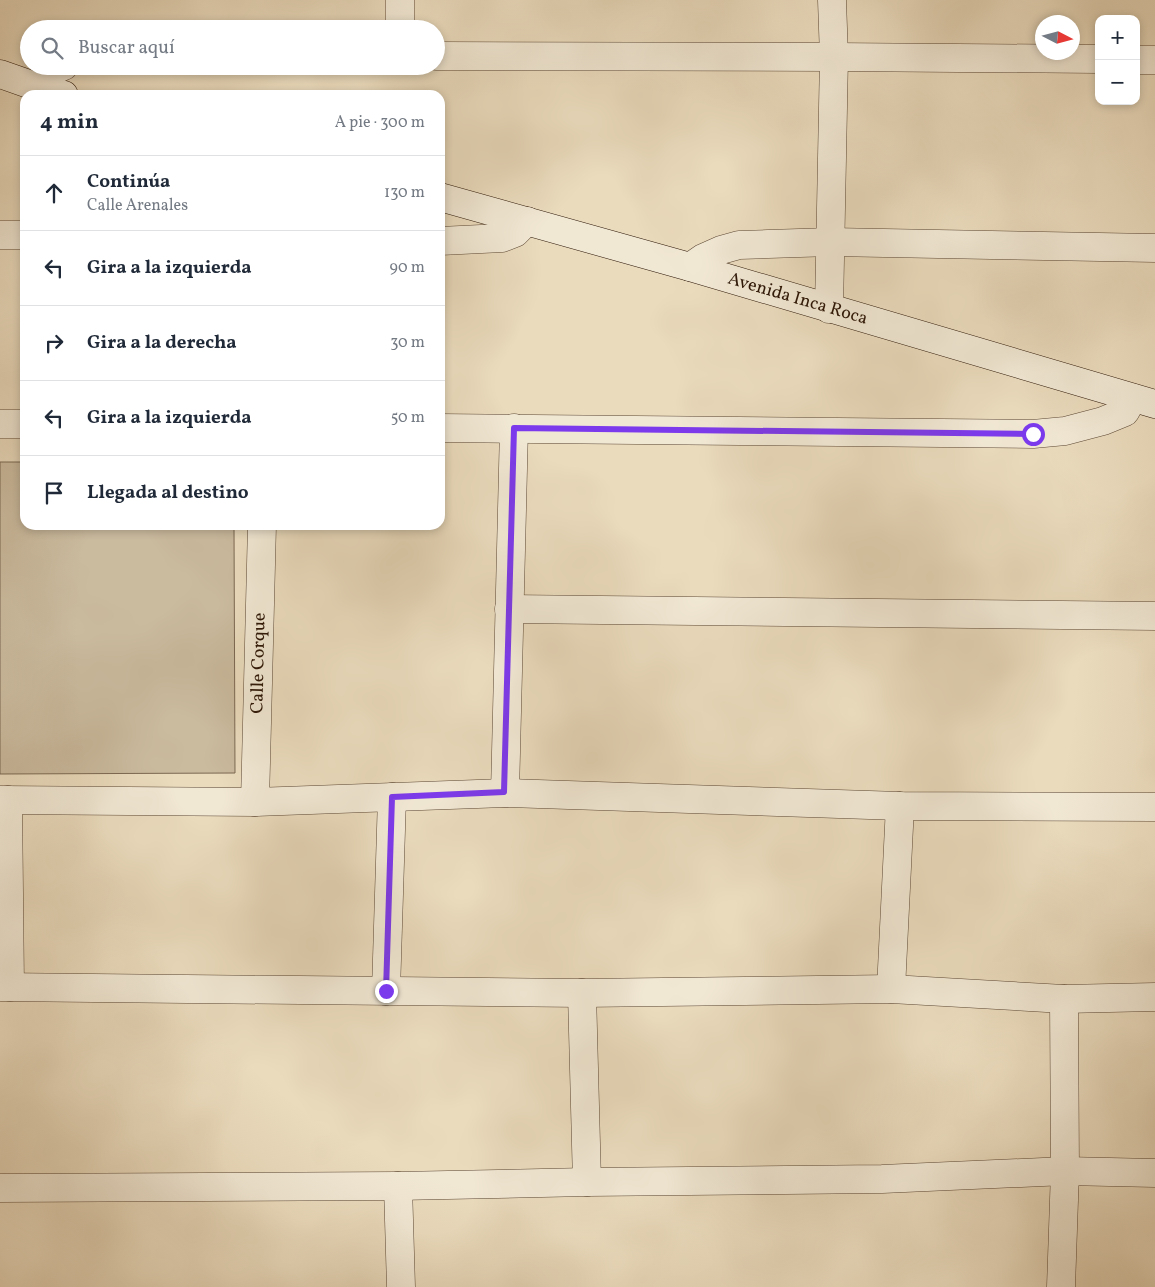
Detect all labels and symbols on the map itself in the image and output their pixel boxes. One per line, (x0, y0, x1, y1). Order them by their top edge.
north arrow (1035, 15, 1080, 60)
street label: Avenida Inca Roca (725, 266, 871, 331)
route start (1022, 423, 1045, 446)
street label: Calle Corque (245, 612, 272, 714)
route end (375, 980, 398, 1003)

